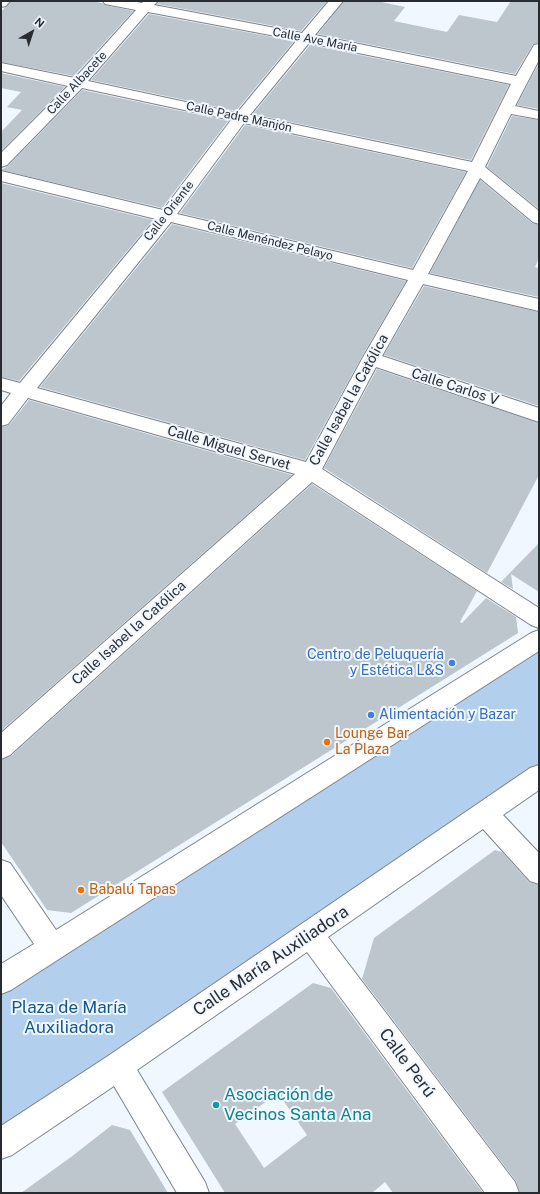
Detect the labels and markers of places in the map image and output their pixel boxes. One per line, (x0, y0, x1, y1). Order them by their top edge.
place label: Centro de Peluquería y Estética L&S (307, 647, 444, 680)
marker: Centro de Peluquería y Estética L&S (447, 658, 457, 668)
place label: Alimentación y Bazar (379, 707, 516, 723)
marker: Alimentación y Bazar (366, 710, 376, 720)
place label: Lounge Bar La Plaza (335, 726, 409, 758)
marker: Lounge Bar La Plaza (322, 737, 332, 747)
place label: Babalú Tapas (89, 882, 176, 898)
marker: Babalú Tapas (76, 885, 86, 895)
place label: Asociación de Vecinos Santa Ana (224, 1085, 371, 1125)
marker: Asociación de Vecinos Santa Ana (211, 1100, 221, 1110)

